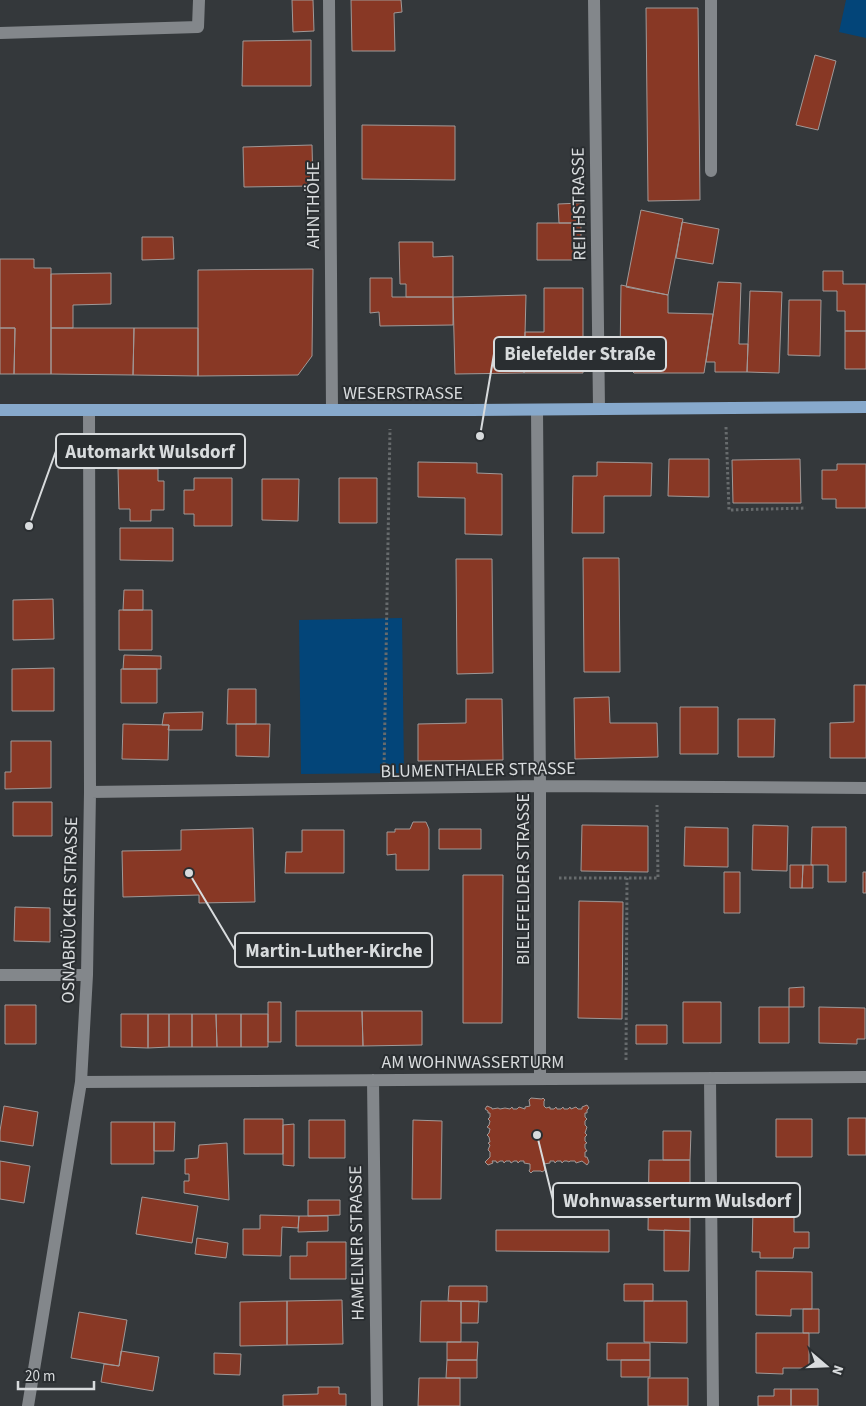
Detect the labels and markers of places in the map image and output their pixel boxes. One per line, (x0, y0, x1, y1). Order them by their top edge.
callout: Bielefelder Straße (494, 337, 666, 371)
callout: Automarkt Wulsdorf (56, 434, 245, 468)
callout: Martin-Luther-Kirche (235, 933, 432, 967)
callout: Wohnwasserturm Wulsdorf (553, 1183, 800, 1217)

